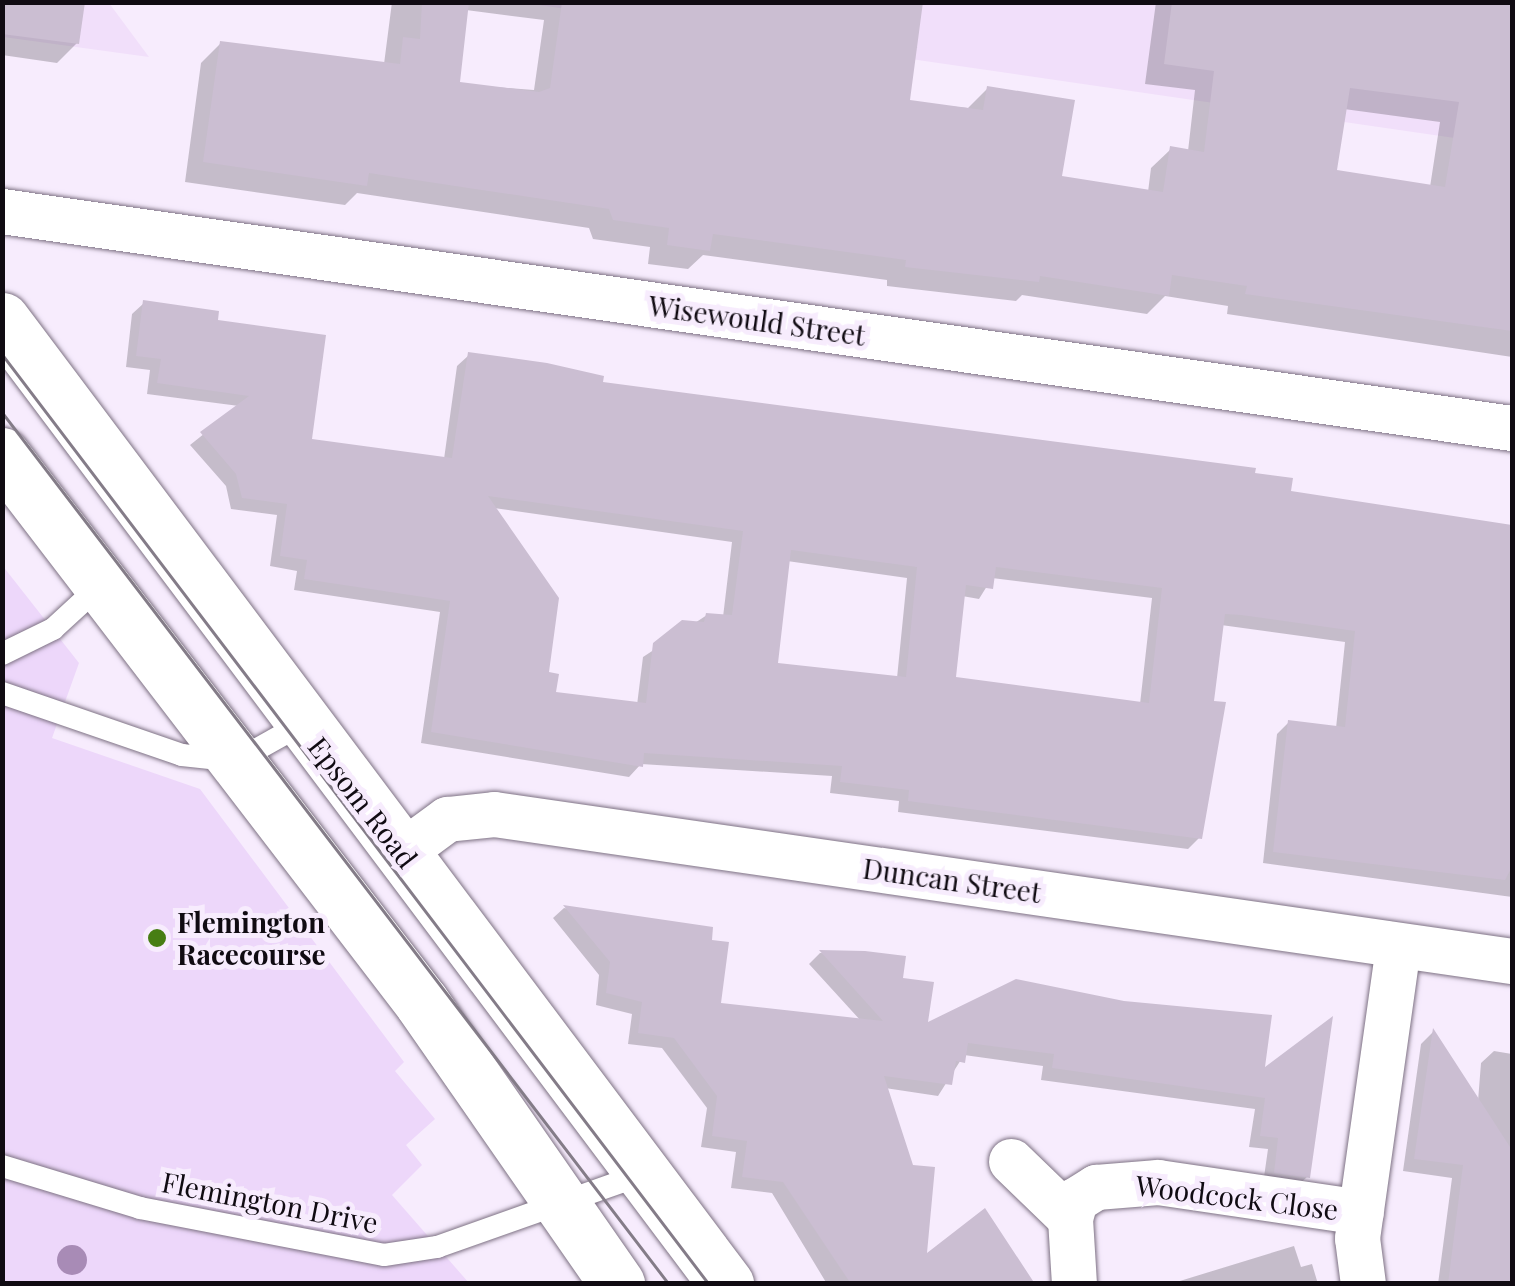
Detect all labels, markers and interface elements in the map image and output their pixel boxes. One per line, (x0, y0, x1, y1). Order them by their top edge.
street label: Wisewould Street (646, 288, 868, 352)
street label: Epsom Road (302, 730, 424, 874)
street label: Duncan Street (861, 851, 1043, 909)
place label: Flemington Racecourse (177, 905, 326, 971)
marker: Flemington Racecourse (146, 927, 168, 949)
street label: Flemington Drive (159, 1165, 381, 1239)
street label: Woodcock Close (1134, 1168, 1340, 1226)

